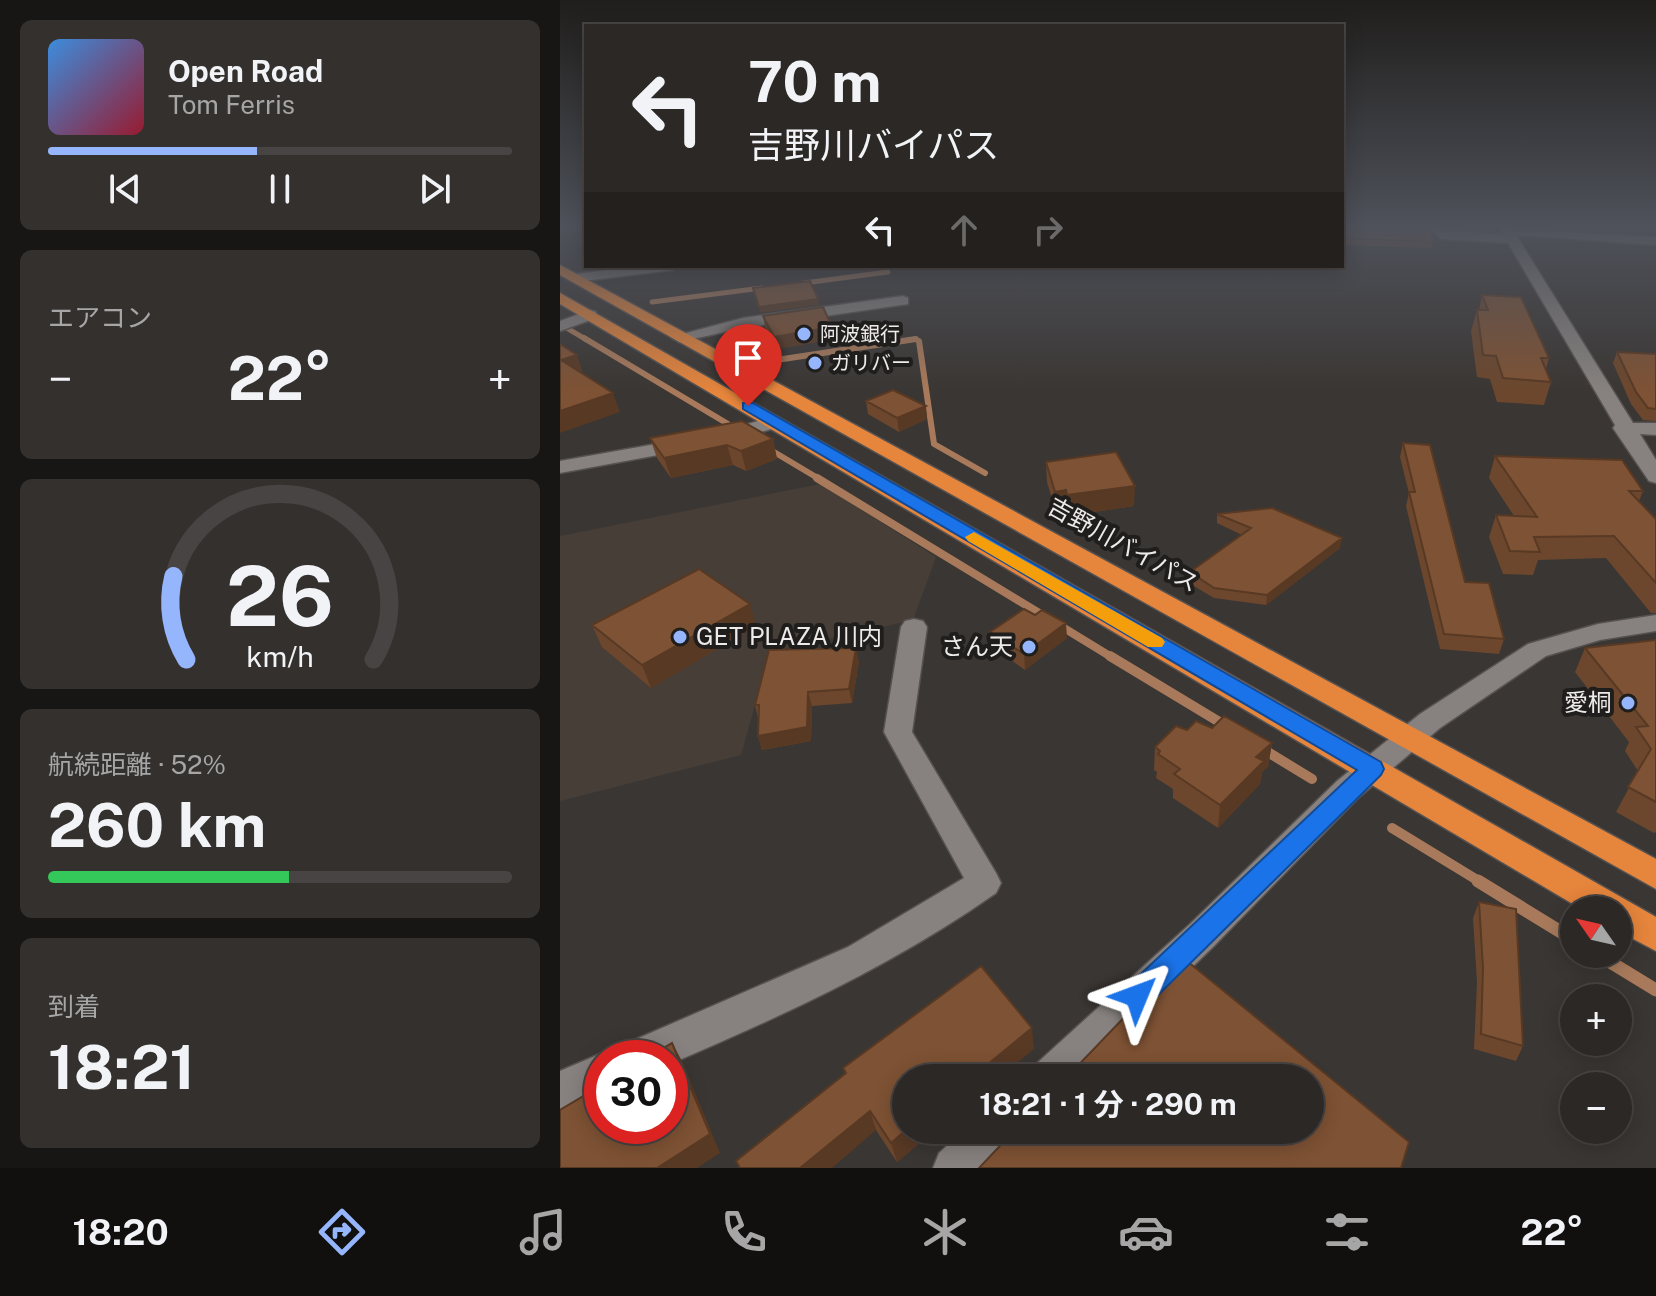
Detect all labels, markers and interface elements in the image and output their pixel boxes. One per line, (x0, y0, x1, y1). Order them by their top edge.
text: 70 m (748, 49, 881, 115)
text: Open Road (168, 53, 323, 89)
icon: left (616, 56, 720, 160)
text: Tom Ferris (168, 89, 295, 120)
text: 吉野川バイパス (748, 124, 999, 166)
icon: previous (103, 167, 147, 211)
icon: pause (258, 167, 302, 211)
icon: next (413, 167, 457, 211)
icon: left (858, 208, 902, 252)
icon: ahead (942, 208, 986, 252)
icon: right (1026, 208, 1070, 252)
text: エアコン (48, 302, 152, 333)
place label: 阿波銀行 (820, 322, 900, 346)
pin (714, 324, 782, 406)
marker: 阿波銀行 (795, 325, 813, 343)
icon: arrive (726, 336, 770, 380)
text: 22° (228, 343, 332, 414)
place label: ガリバー (831, 351, 911, 375)
text: − (48, 353, 72, 405)
text: + (488, 353, 512, 405)
marker: ガリバー (806, 354, 824, 372)
street label: 吉野川バイパス (1043, 491, 1204, 597)
text: 26 (226, 547, 334, 645)
place label: GET PLAZA 川内 (696, 622, 882, 650)
marker: GET PLAZA 川内 (671, 628, 689, 646)
place label: さん天 (941, 632, 1013, 660)
marker: さん天 (1020, 638, 1038, 656)
text: km/h (246, 640, 314, 673)
place label: 愛桐 (1564, 688, 1612, 716)
marker: 愛桐 (1619, 694, 1637, 712)
text: 航続距離 · 52% (48, 749, 226, 780)
text: 260 km (48, 790, 266, 861)
north arrow (1560, 896, 1632, 968)
map controls (1560, 896, 1632, 1144)
position arrow (1095, 954, 1179, 1038)
button: + (1560, 984, 1632, 1056)
text: 到着 (48, 991, 100, 1022)
text: 18:21 (48, 1032, 195, 1103)
speed limit sign: 30 (584, 1040, 688, 1144)
button: − (1560, 1072, 1632, 1144)
text: 18:21 · 1 分 · 290 m (979, 1086, 1237, 1122)
icon: directions (314, 1204, 370, 1260)
icon: music (515, 1204, 571, 1260)
icon: phone (716, 1204, 772, 1260)
icon: climate (917, 1204, 973, 1260)
icon: car (1118, 1204, 1174, 1260)
icon: filters (1319, 1204, 1375, 1260)
text: 18:20 (73, 1211, 169, 1253)
text: 22° (1521, 1211, 1583, 1253)

